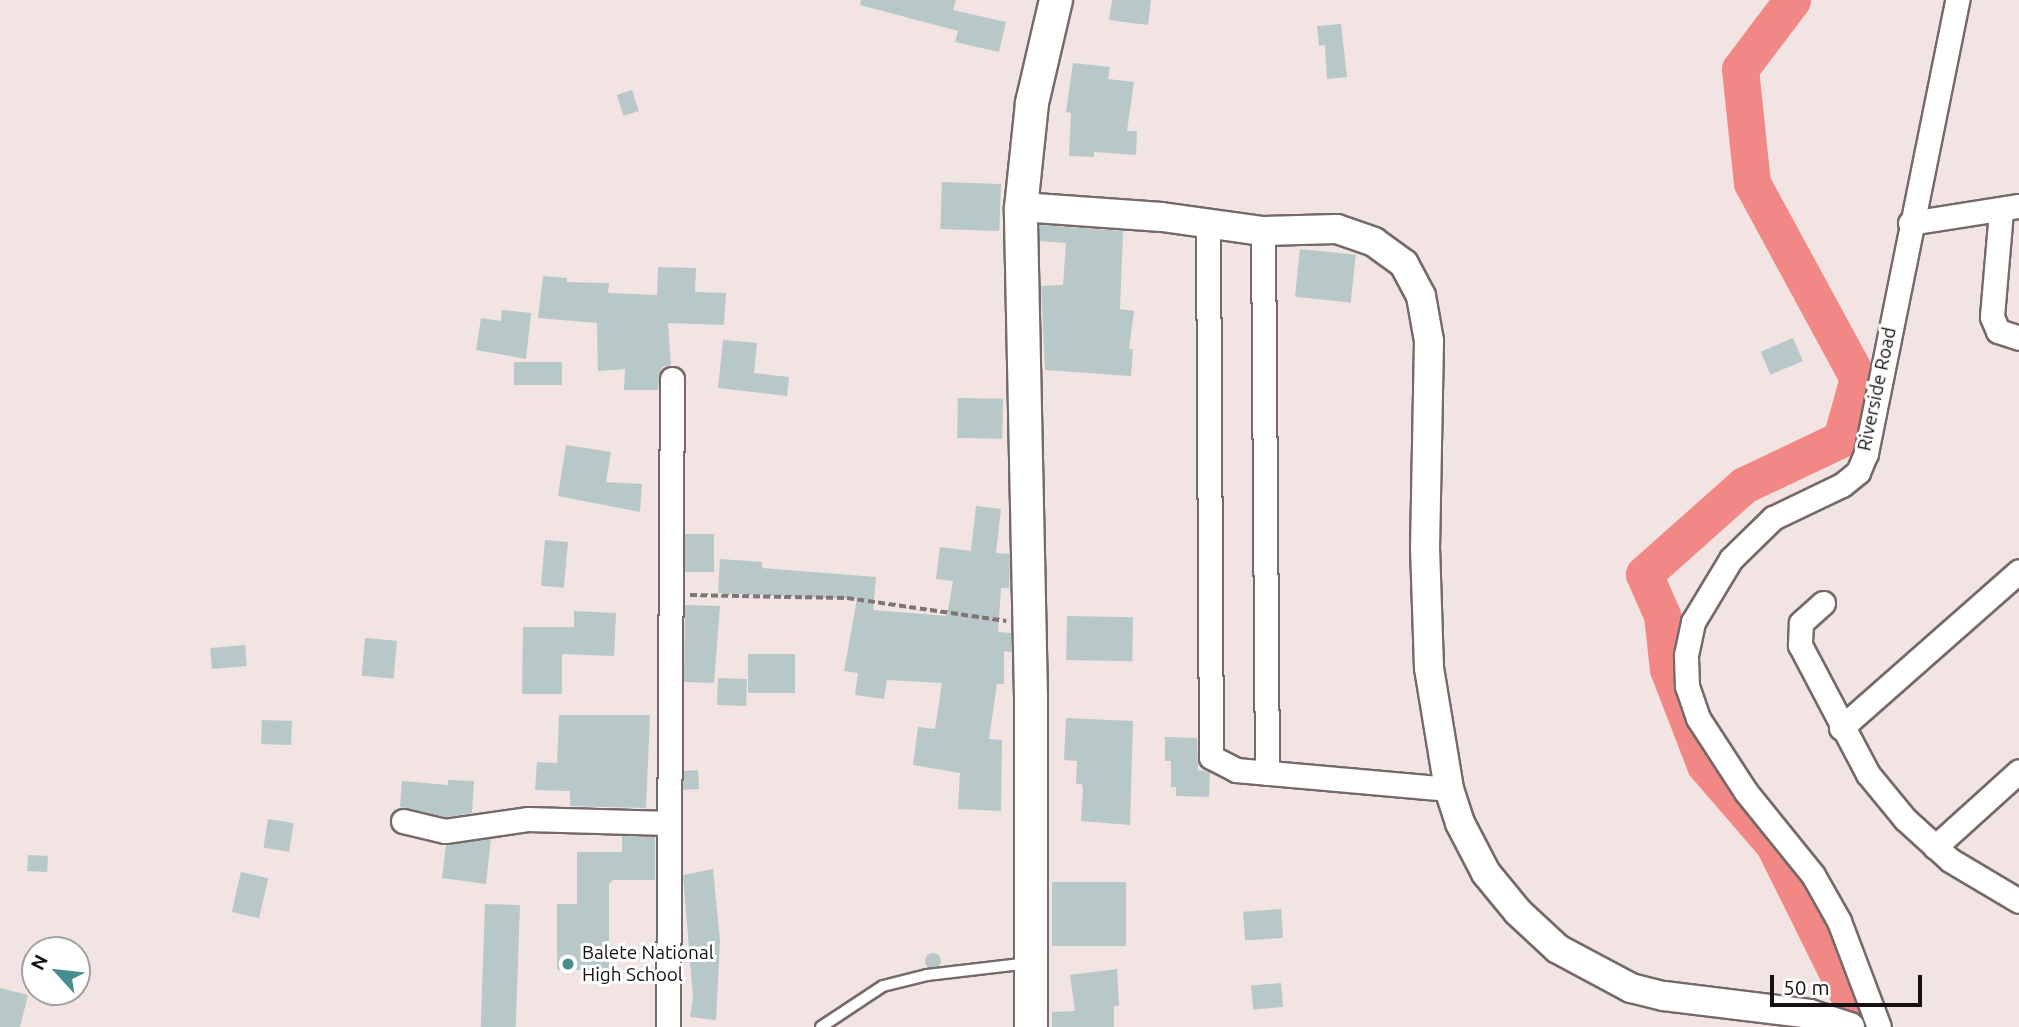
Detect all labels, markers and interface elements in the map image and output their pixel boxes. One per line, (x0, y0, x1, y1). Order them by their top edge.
street label: Riverside Road (1853, 325, 1901, 453)
north arrow (21, 936, 91, 1006)
place label: Balete National High School (582, 942, 714, 986)
text: N (26, 951, 52, 974)
marker: Balete National High School (560, 956, 576, 972)
scale bar (1774, 960, 1926, 1004)
text: 50 m (1783, 975, 1830, 999)

